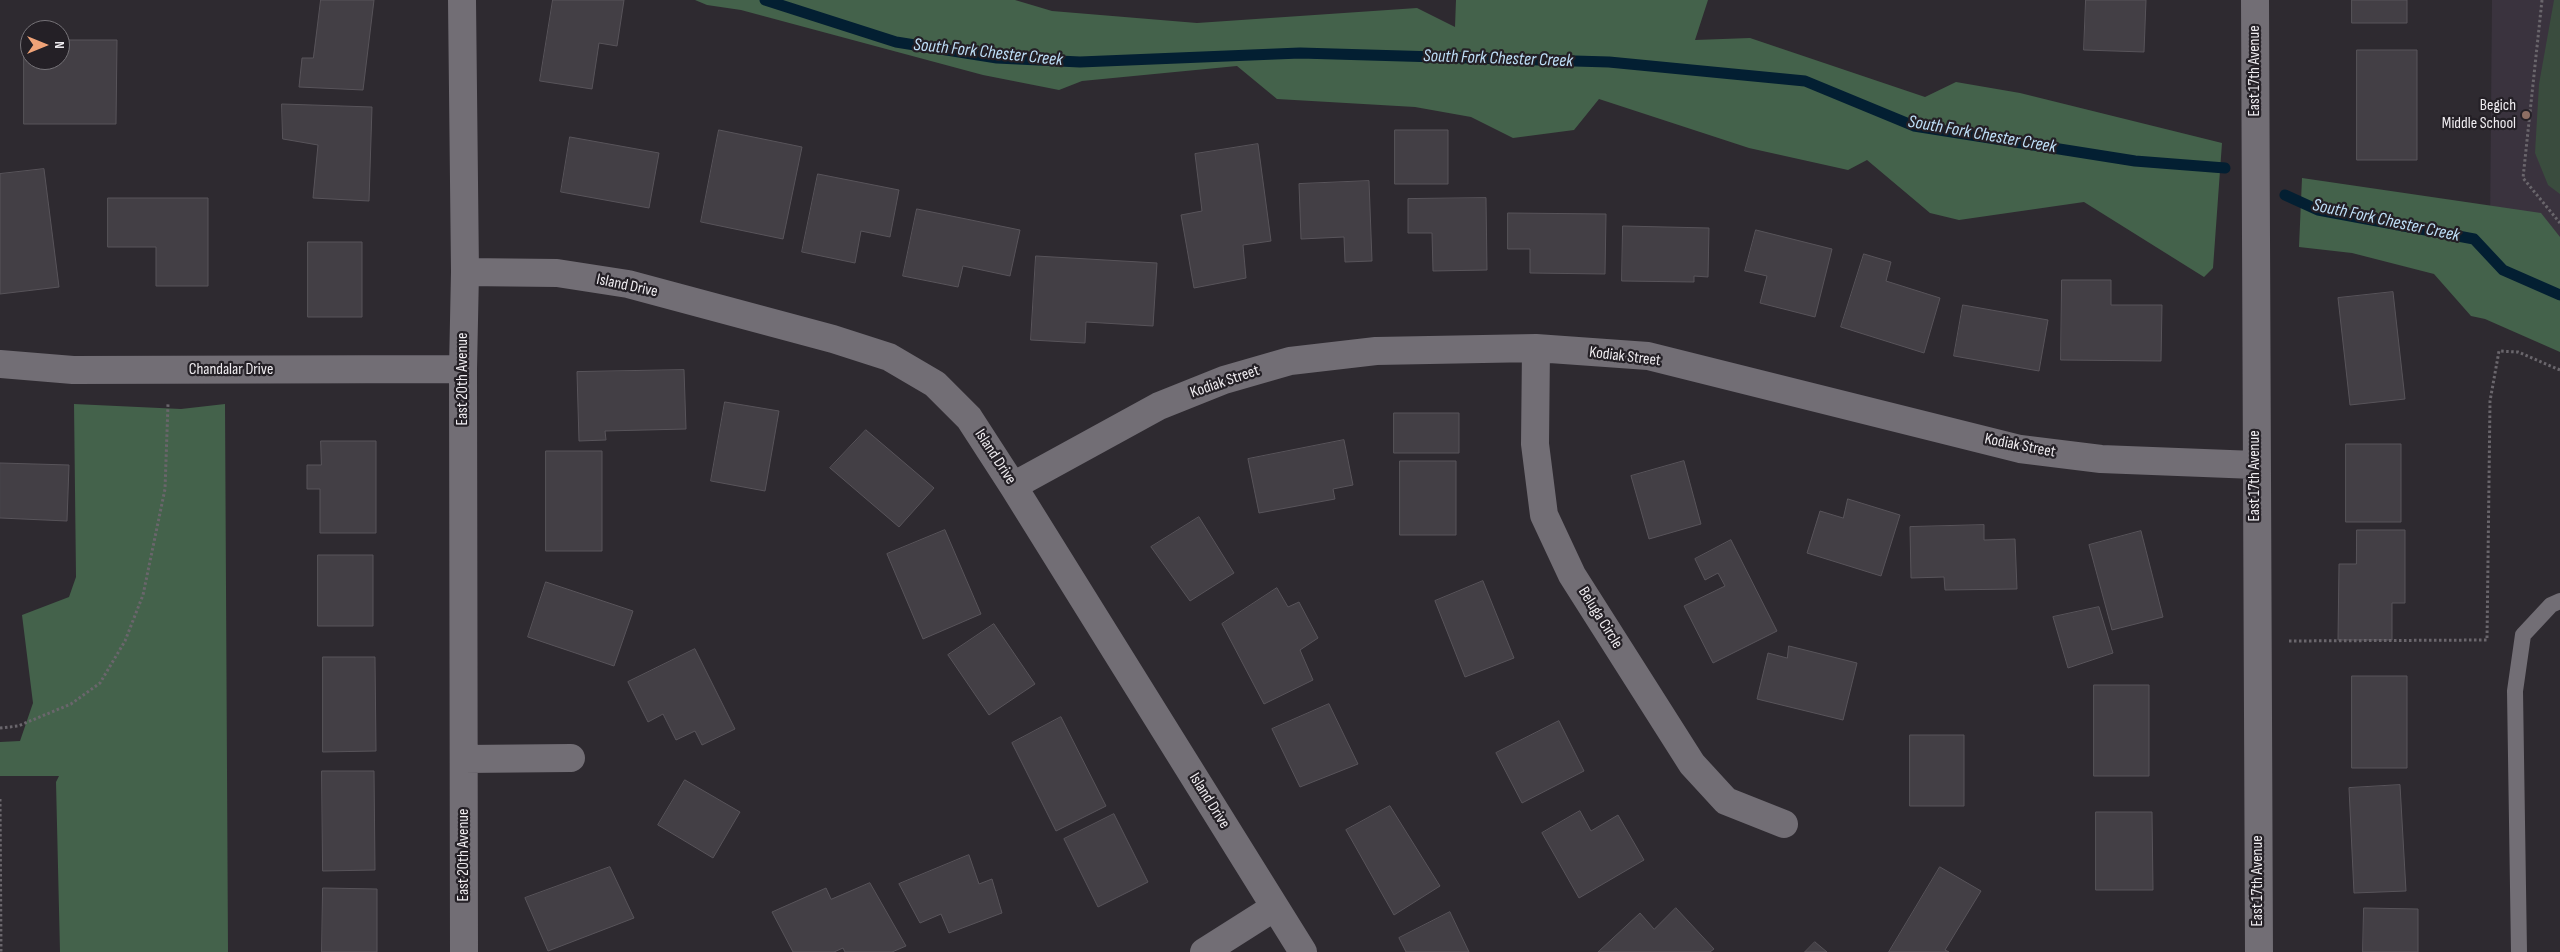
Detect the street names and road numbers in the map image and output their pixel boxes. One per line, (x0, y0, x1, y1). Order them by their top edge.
street label: East 17th Avenue (2245, 25, 2265, 117)
street label: Island Drive (595, 270, 659, 302)
street label: East 20th Avenue (453, 333, 473, 425)
street label: Kodiak Street (1588, 343, 1662, 371)
street label: Chandalar Drive (189, 360, 273, 380)
street label: Kodiak Street (1188, 361, 1262, 403)
street label: Island Drive (970, 426, 1020, 488)
street label: Kodiak Street (1983, 430, 2057, 462)
street label: East 17th Avenue (2245, 430, 2265, 522)
street label: Beluga Circle (1574, 584, 1626, 652)
street label: Island Drive (1184, 770, 1234, 832)
street label: East 20th Avenue (454, 809, 474, 901)
street label: East 17th Avenue (2248, 835, 2268, 927)

